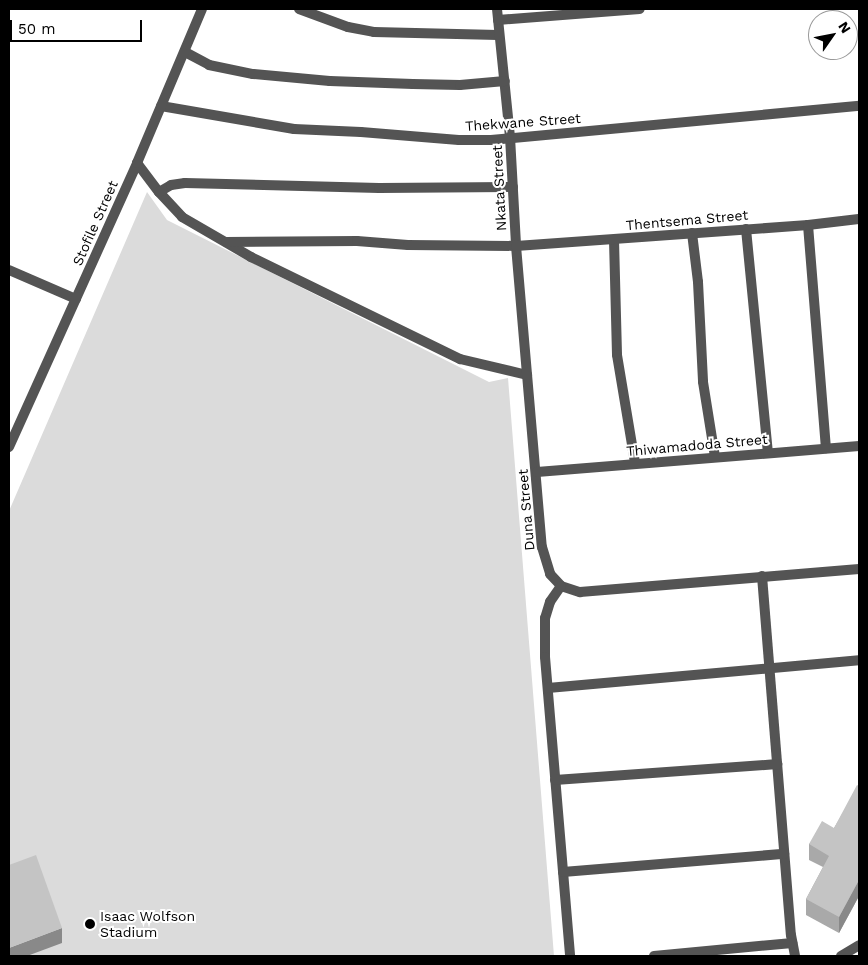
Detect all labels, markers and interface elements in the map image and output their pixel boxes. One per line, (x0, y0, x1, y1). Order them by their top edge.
scale bar (12, 10, 145, 42)
north arrow (808, 10, 858, 60)
text: N (835, 19, 854, 36)
text: 50 m (18, 20, 55, 38)
street label: Thekwane Street (465, 110, 581, 134)
street label: Nkata Street (488, 144, 510, 232)
street label: Stofile Street (69, 178, 121, 268)
street label: Thentsema Street (625, 206, 749, 234)
street label: Thiwamadoda Street (625, 430, 769, 460)
street label: Duna Street (514, 468, 538, 552)
place label: Isaac Wolfson Stadium (100, 908, 195, 940)
marker: Isaac Wolfson Stadium (84, 918, 96, 930)

